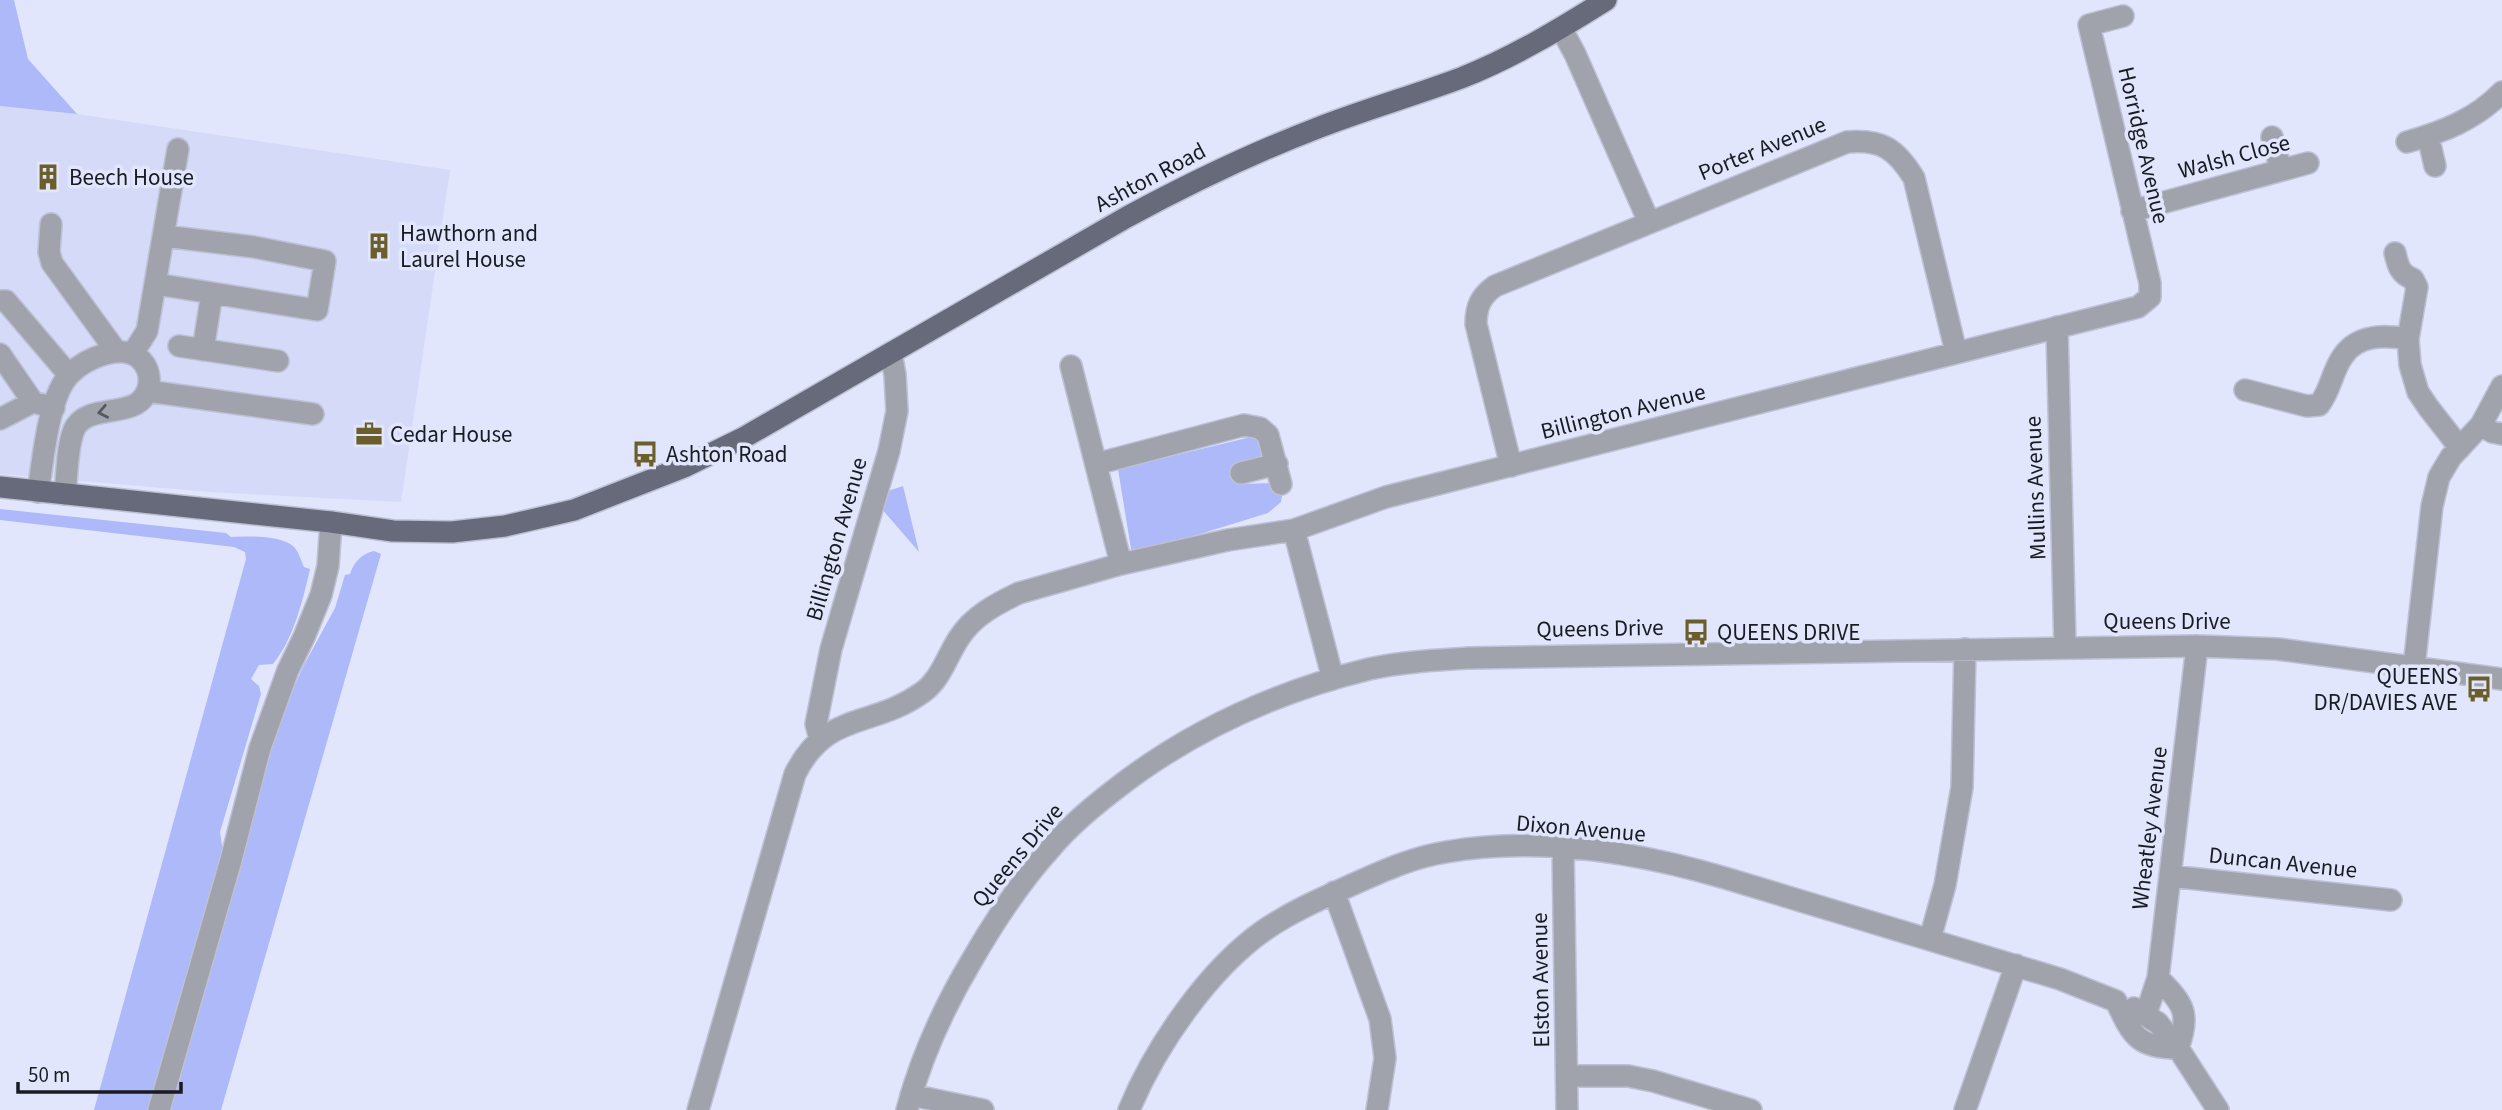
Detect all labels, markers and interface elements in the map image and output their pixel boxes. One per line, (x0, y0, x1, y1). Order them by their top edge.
street label: Horridge Avenue (2109, 63, 2178, 227)
street label: Porter Avenue (1693, 108, 1831, 189)
street label: Walsh Close (2175, 126, 2294, 187)
street label: Ashton Road (1089, 134, 1212, 221)
place label: Beech House (69, 161, 194, 194)
building icon: Beech House (33, 162, 63, 192)
place label: Hawthorn and Laurel House (400, 217, 538, 276)
building icon: Hawthorn and Laurel House (364, 231, 394, 261)
street label: Billington Avenue (1537, 375, 1709, 448)
one-way arrow (97, 404, 109, 419)
street label: Mullins Avenue (2016, 415, 2055, 561)
place label: Cedar House (390, 418, 513, 451)
office icon: Cedar House (354, 419, 384, 449)
place label: Ashton Road (666, 438, 788, 471)
bus stop icon: Ashton Road (630, 439, 660, 469)
street label: Billington Avenue (797, 453, 876, 625)
street label: Queens Drive (2103, 605, 2231, 638)
street label: Queens Drive (1536, 611, 1664, 646)
place label: QUEENS DRIVE (1717, 616, 1860, 649)
bus stop icon: QUEENS DRIVE (1681, 617, 1711, 647)
place label: QUEENS DR/DAVIES AVE (2314, 660, 2458, 719)
bus stop icon: QUEENS DR/DAVIES AVE (2464, 674, 2494, 704)
street label: Wheatley Avenue (2123, 744, 2176, 912)
street label: Queens Drive (964, 796, 1071, 915)
street label: Dixon Avenue (1515, 806, 1647, 851)
street label: Duncan Avenue (2207, 838, 2359, 887)
street label: Elston Avenue (1523, 912, 1558, 1048)
scale bar (18, 1050, 180, 1094)
text: 50 m (28, 1060, 70, 1090)

